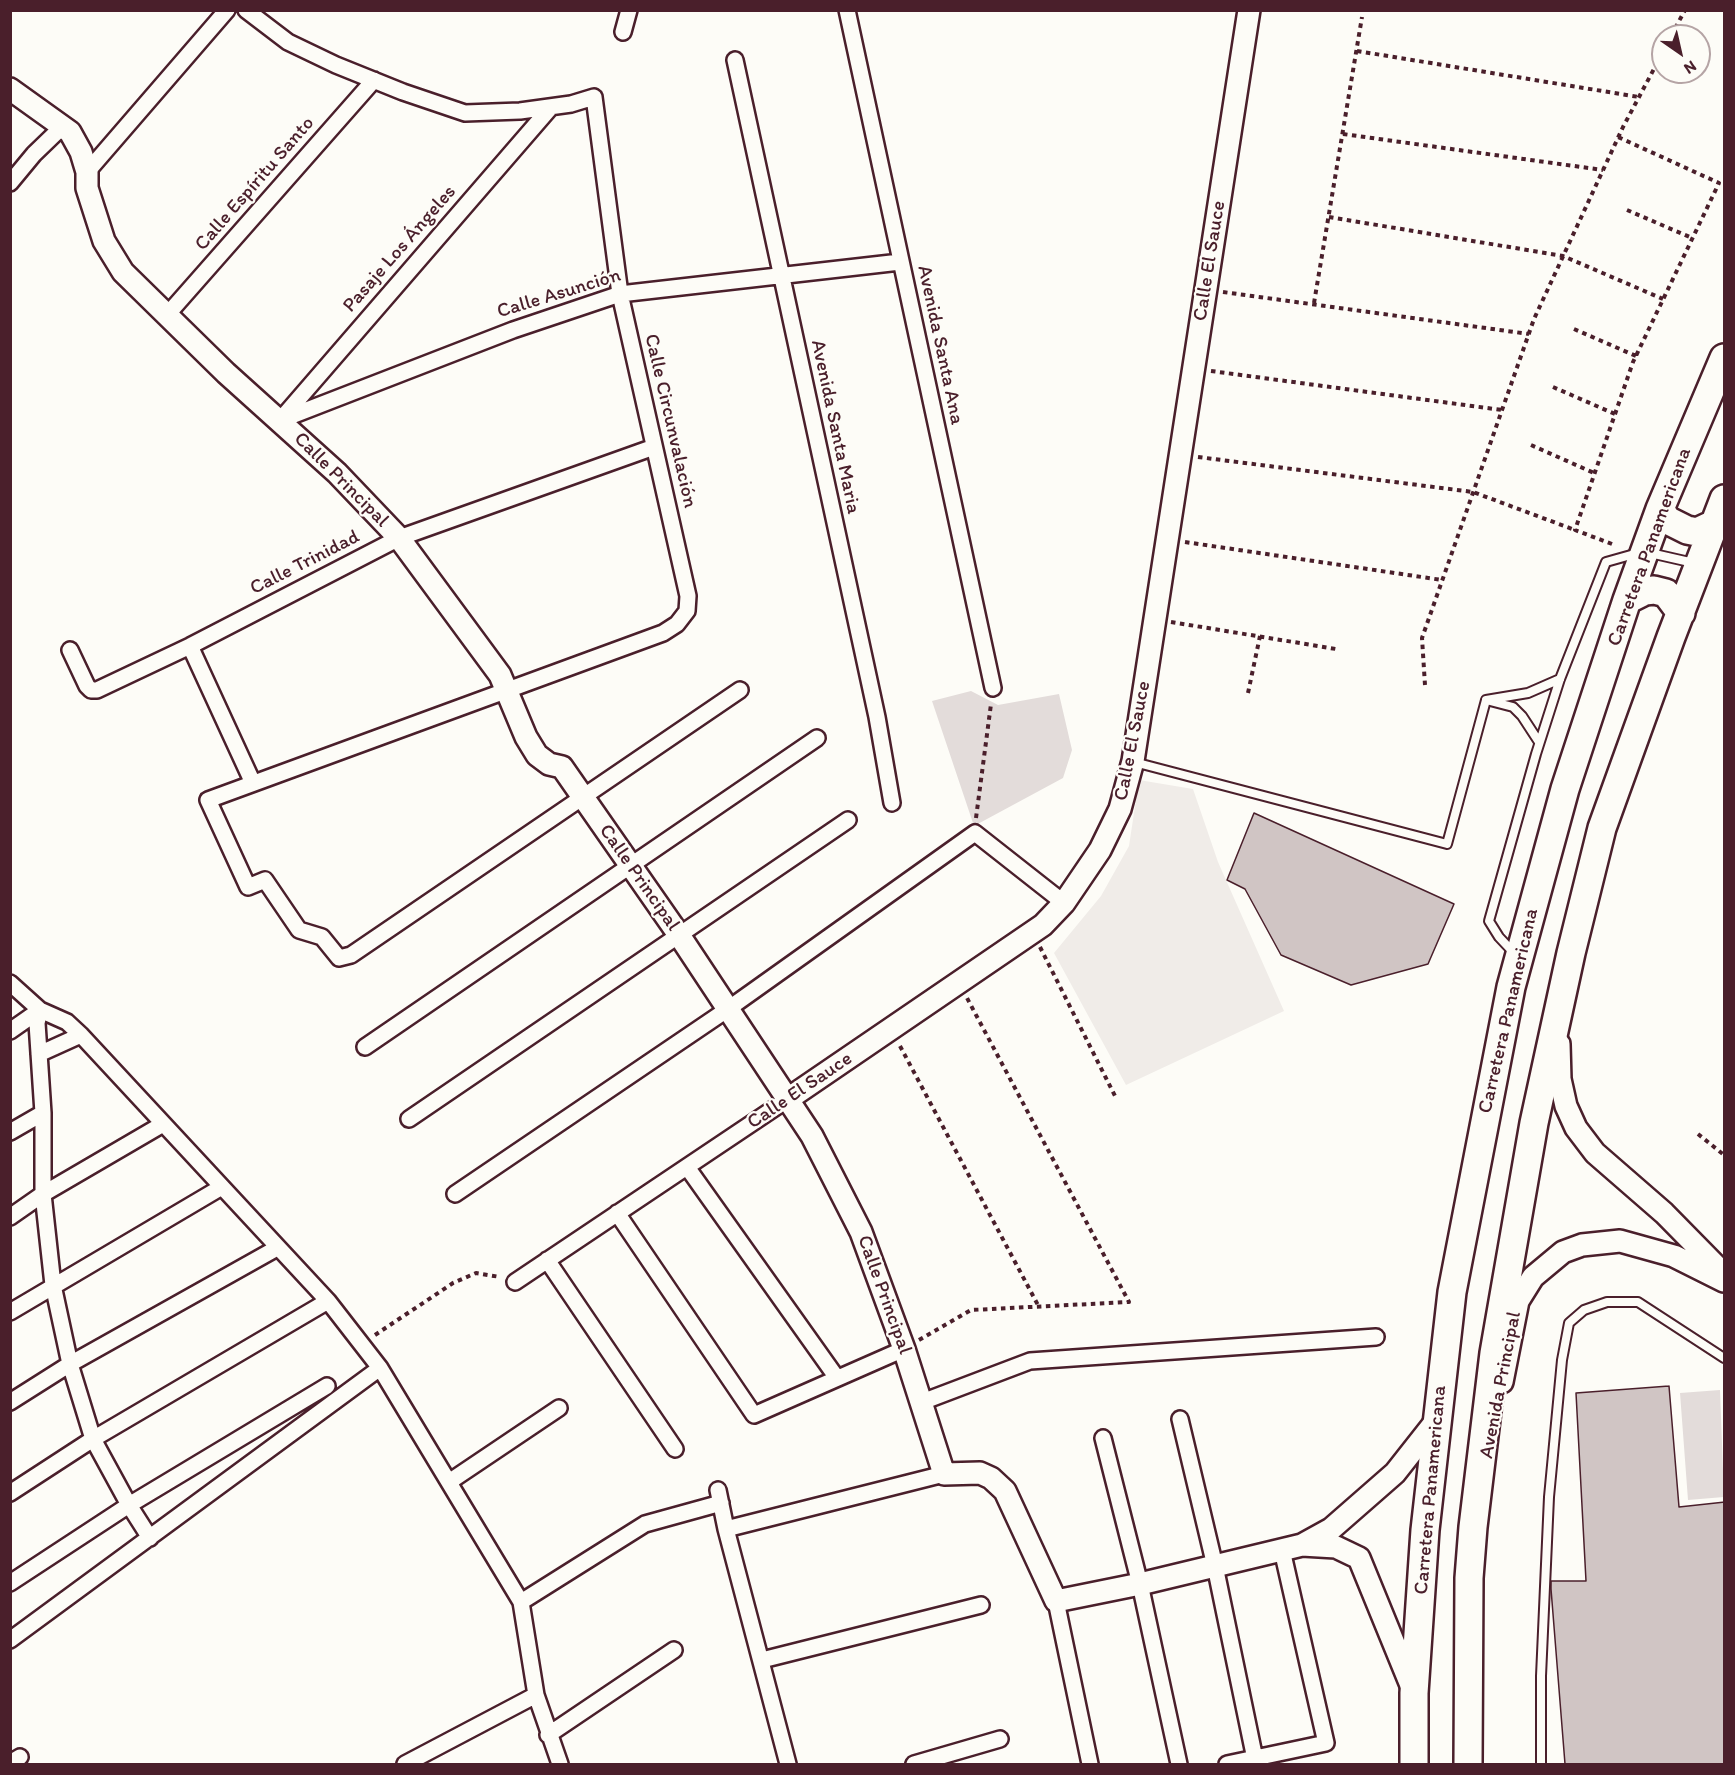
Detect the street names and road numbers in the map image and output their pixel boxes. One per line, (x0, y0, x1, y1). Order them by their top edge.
street label: Calle Espíritu Santo (190, 112, 320, 256)
street label: Pasaje Los Ángeles (338, 181, 462, 317)
street label: Calle El Sauce (1189, 199, 1231, 323)
street label: Avenida Santa Ana (911, 263, 969, 427)
street label: Calle Asunción (494, 264, 624, 324)
street label: Calle Circunvalación (638, 332, 702, 510)
street label: Avenida Santa Maria (805, 338, 865, 516)
street label: Calle Principal (288, 427, 394, 533)
street label: Carretera Panamericana (1603, 444, 1697, 650)
street label: Calle Trinidad (246, 525, 364, 601)
street label: Calle El Sauce (1110, 679, 1156, 803)
street label: Calle Principal (593, 820, 685, 936)
street label: Carretera Panamericana (1474, 906, 1544, 1116)
street label: Calle El Sauce (743, 1047, 857, 1135)
street label: Calle Principal (851, 1232, 917, 1358)
street label: Avenida Principal (1475, 1310, 1527, 1460)
street label: Carretera Panamericana (1410, 1385, 1452, 1595)

